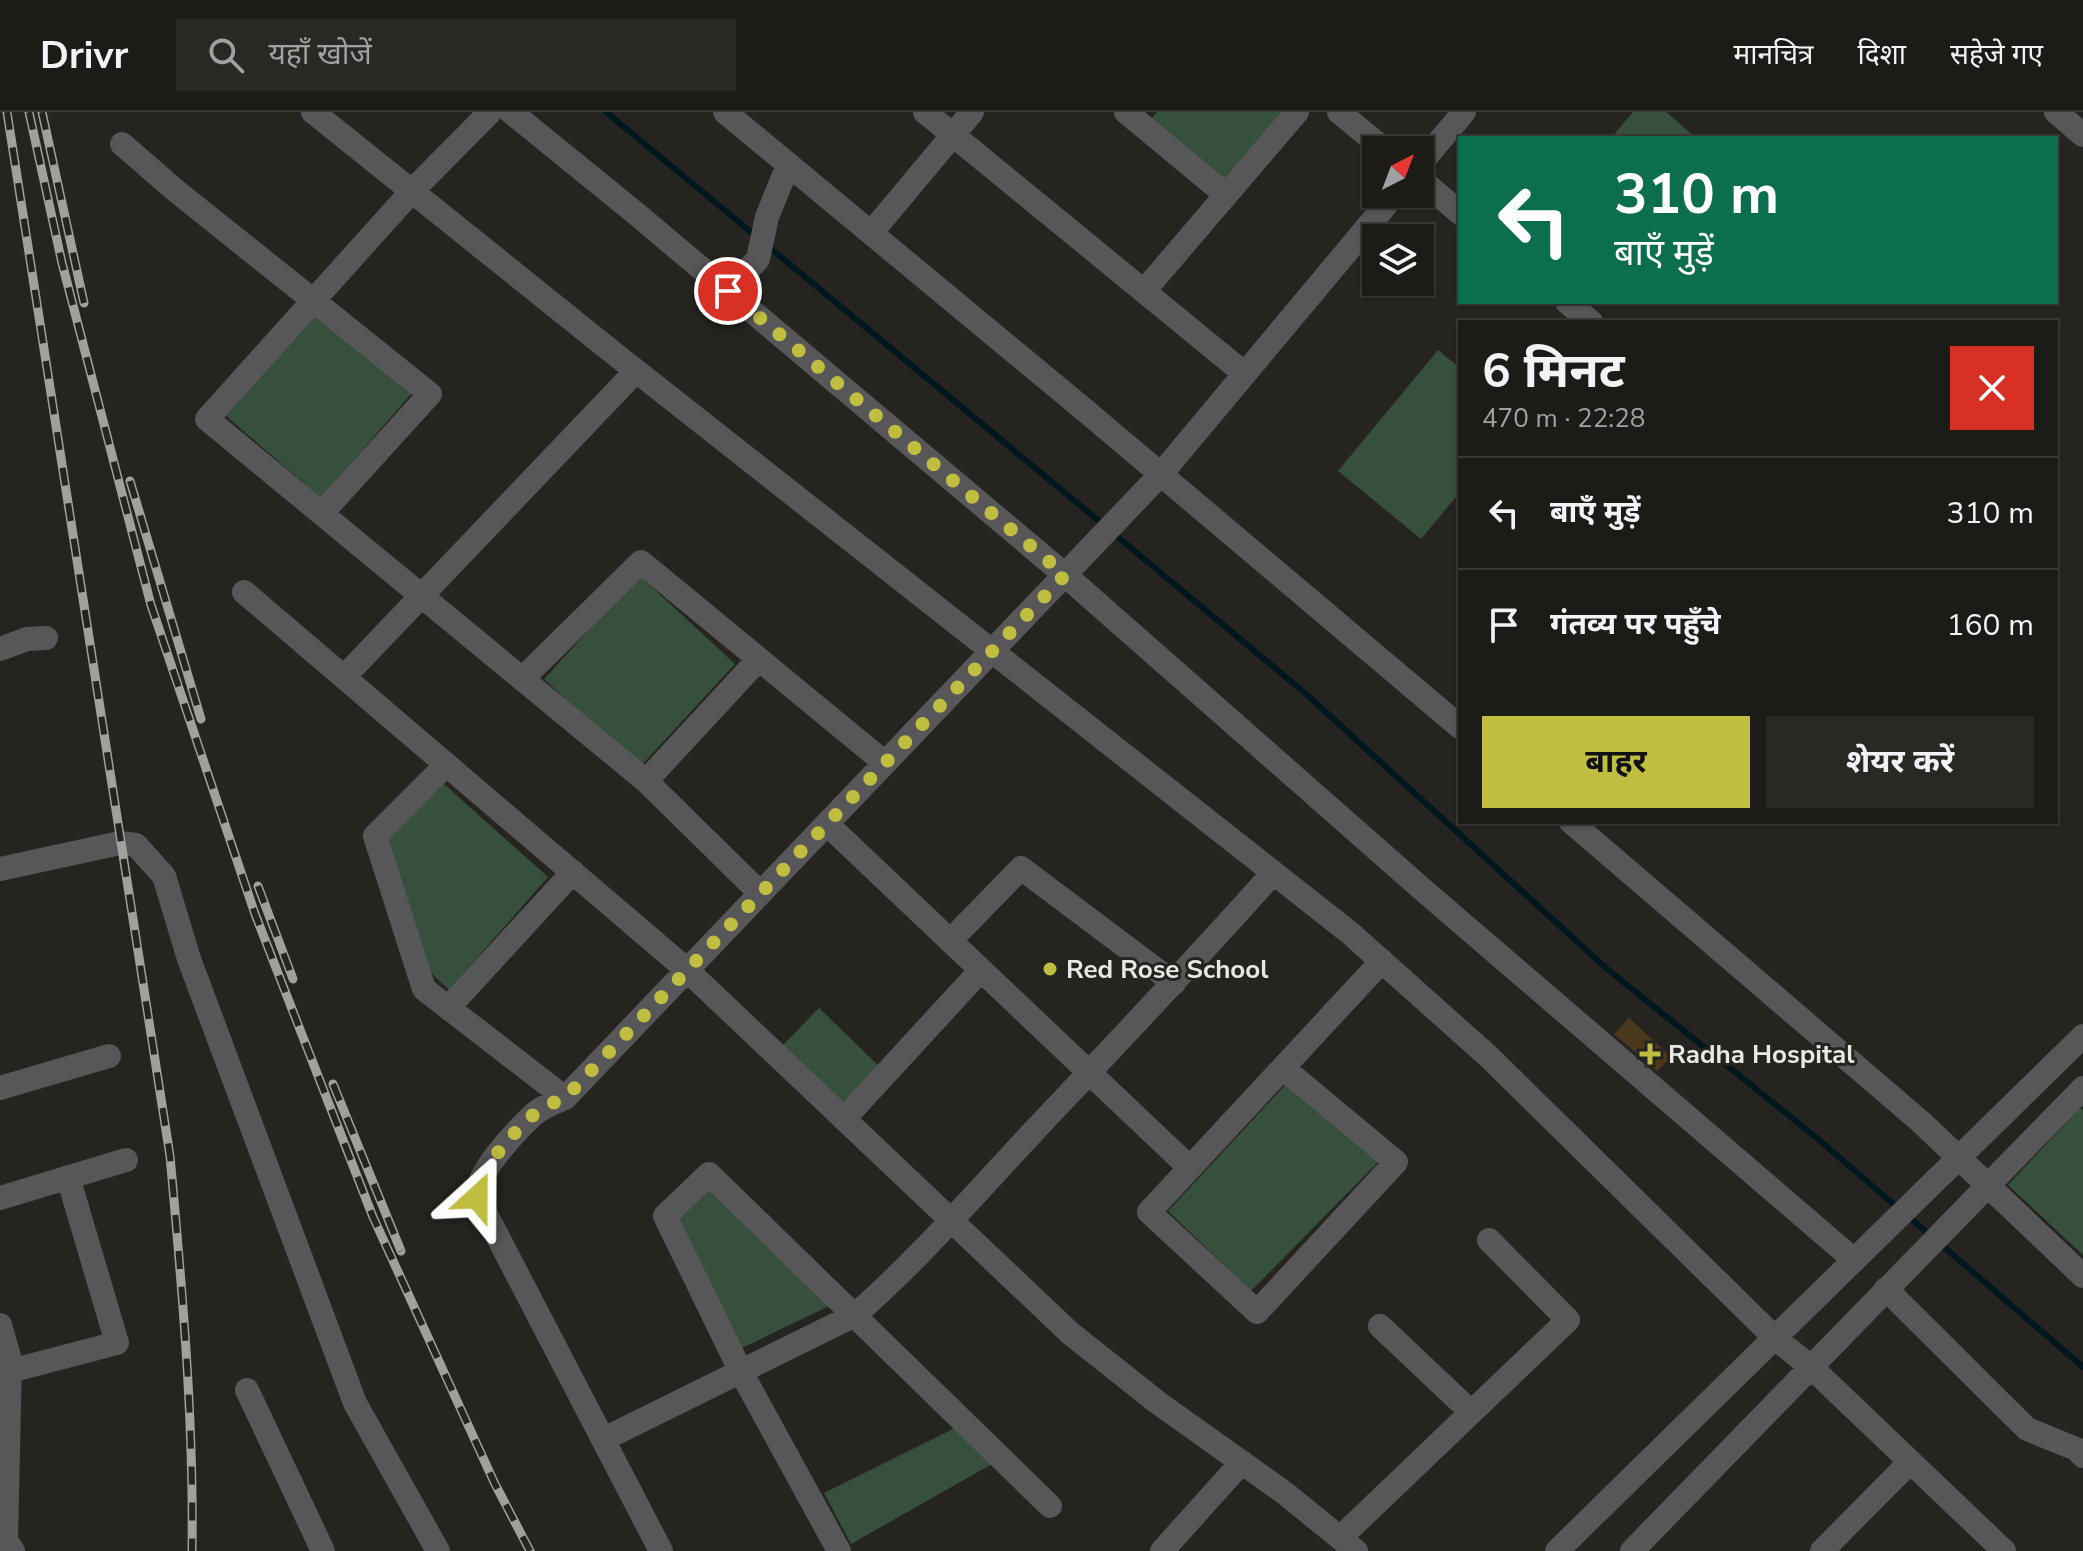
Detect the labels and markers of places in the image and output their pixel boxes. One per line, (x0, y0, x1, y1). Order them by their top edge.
pin (694, 257, 762, 325)
place label: Red Rose School (1066, 952, 1269, 987)
marker: Red Rose School (1041, 960, 1059, 978)
place label: Radha Hospital (1668, 1037, 1855, 1072)
marker: Radha Hospital (1639, 1043, 1661, 1065)

